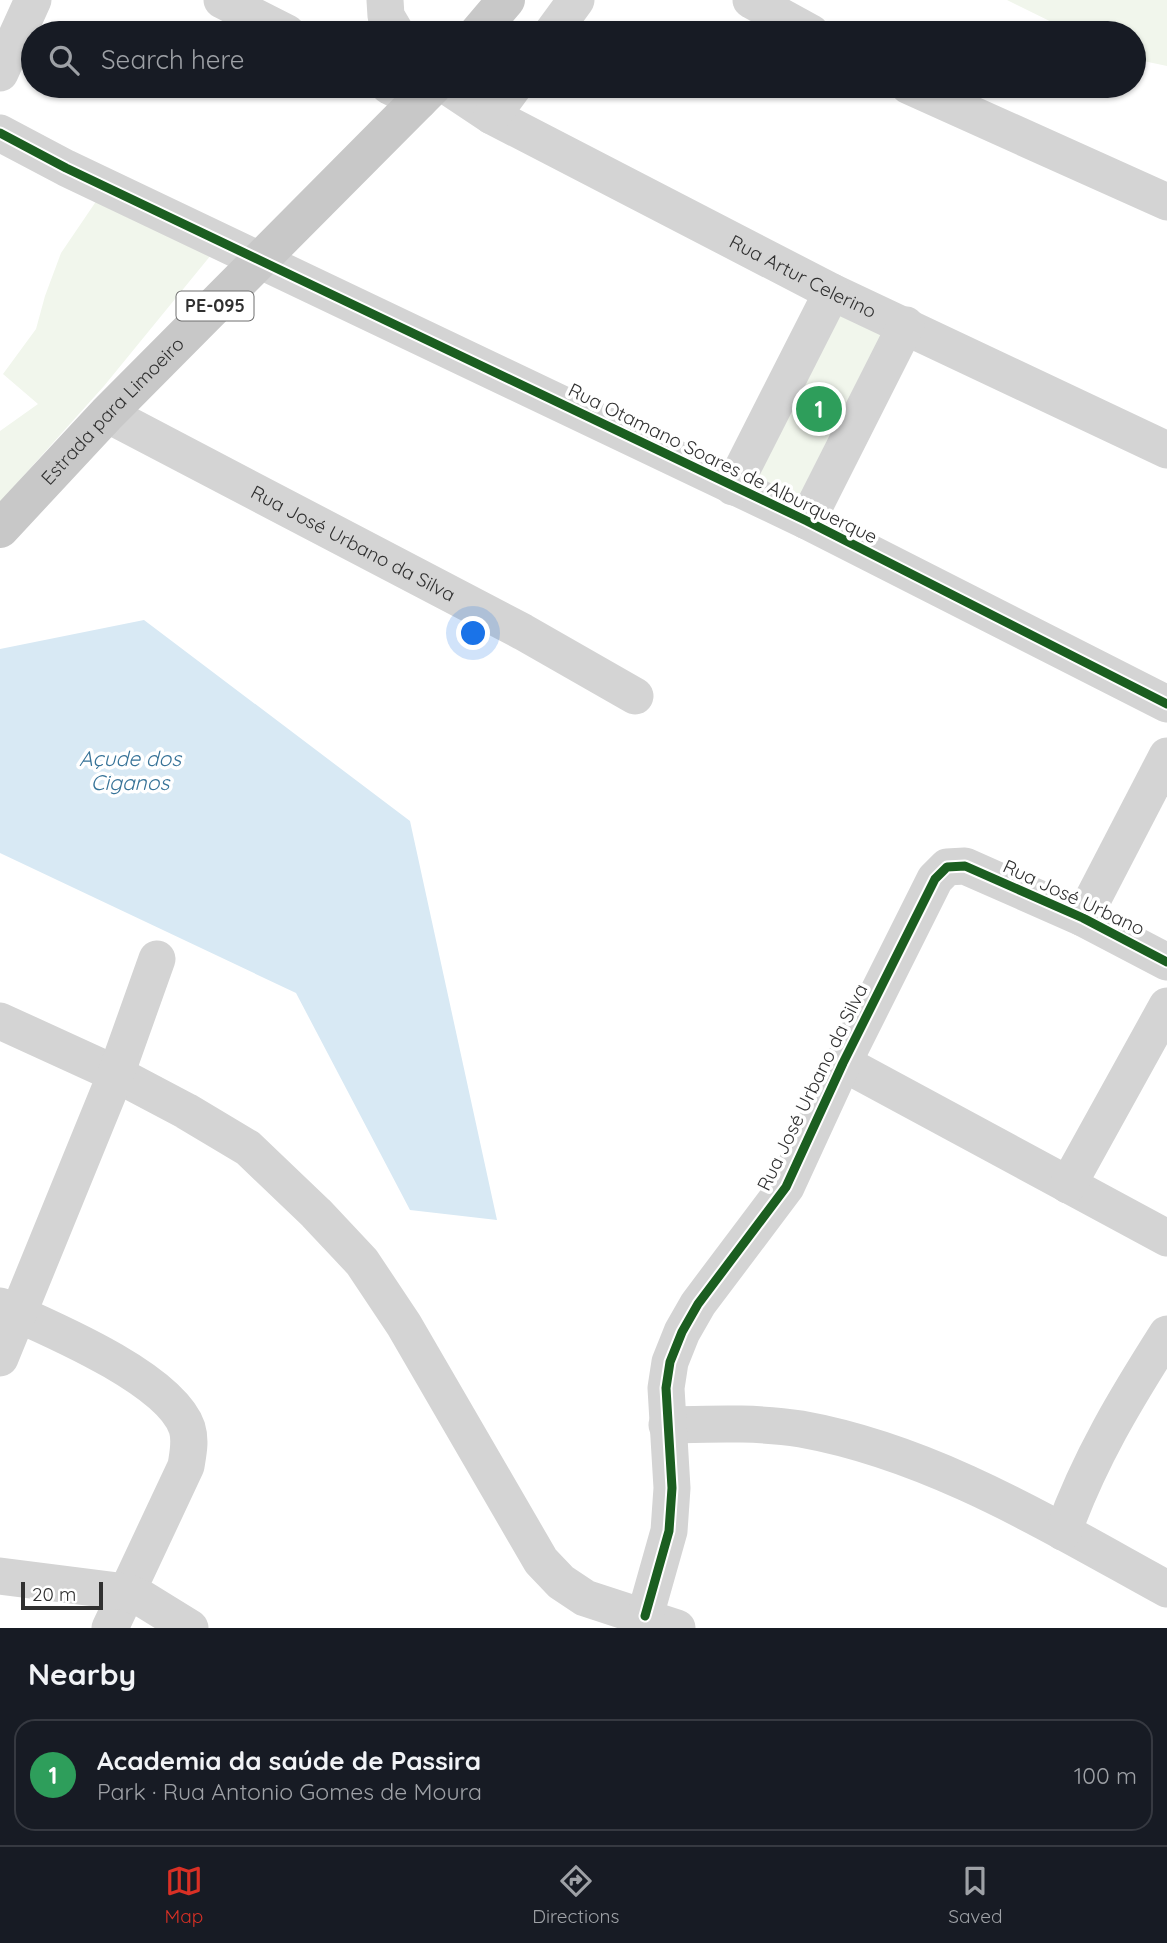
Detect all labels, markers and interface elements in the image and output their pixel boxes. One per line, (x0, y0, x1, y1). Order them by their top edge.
search box (21, 21, 1146, 98)
icon: search (45, 41, 83, 79)
text: Search here (101, 43, 245, 76)
street label: Rua Artur Celerino (726, 229, 880, 323)
road number: PE-095 (176, 292, 254, 320)
street label: Estrada para Limoeiro (35, 332, 189, 490)
street label: Rua Otamano Soares de Alburquerque (565, 378, 881, 548)
pin: 1 (796, 383, 842, 435)
street label: Rua José Urbano da Silva (247, 480, 459, 606)
your location (456, 616, 490, 650)
water label: Açude dos Ciganos (79, 745, 182, 795)
street label: Rua José Urbano (999, 854, 1149, 940)
street label: Rua José Urbano da Silva (751, 980, 873, 1194)
scale bar (21, 1579, 103, 1611)
text: 20 m (32, 1582, 76, 1606)
text: Nearby (28, 1655, 136, 1693)
text: Academia da saúde de Passira (97, 1744, 481, 1777)
text: 1 (49, 1761, 57, 1790)
text: 100 m (1074, 1761, 1137, 1790)
text: Park · Rua Antonio Gomes de Moura (97, 1777, 482, 1806)
tab: Map (165, 1862, 203, 1928)
tab: Directions (532, 1862, 619, 1928)
tab: Saved (948, 1862, 1003, 1928)

